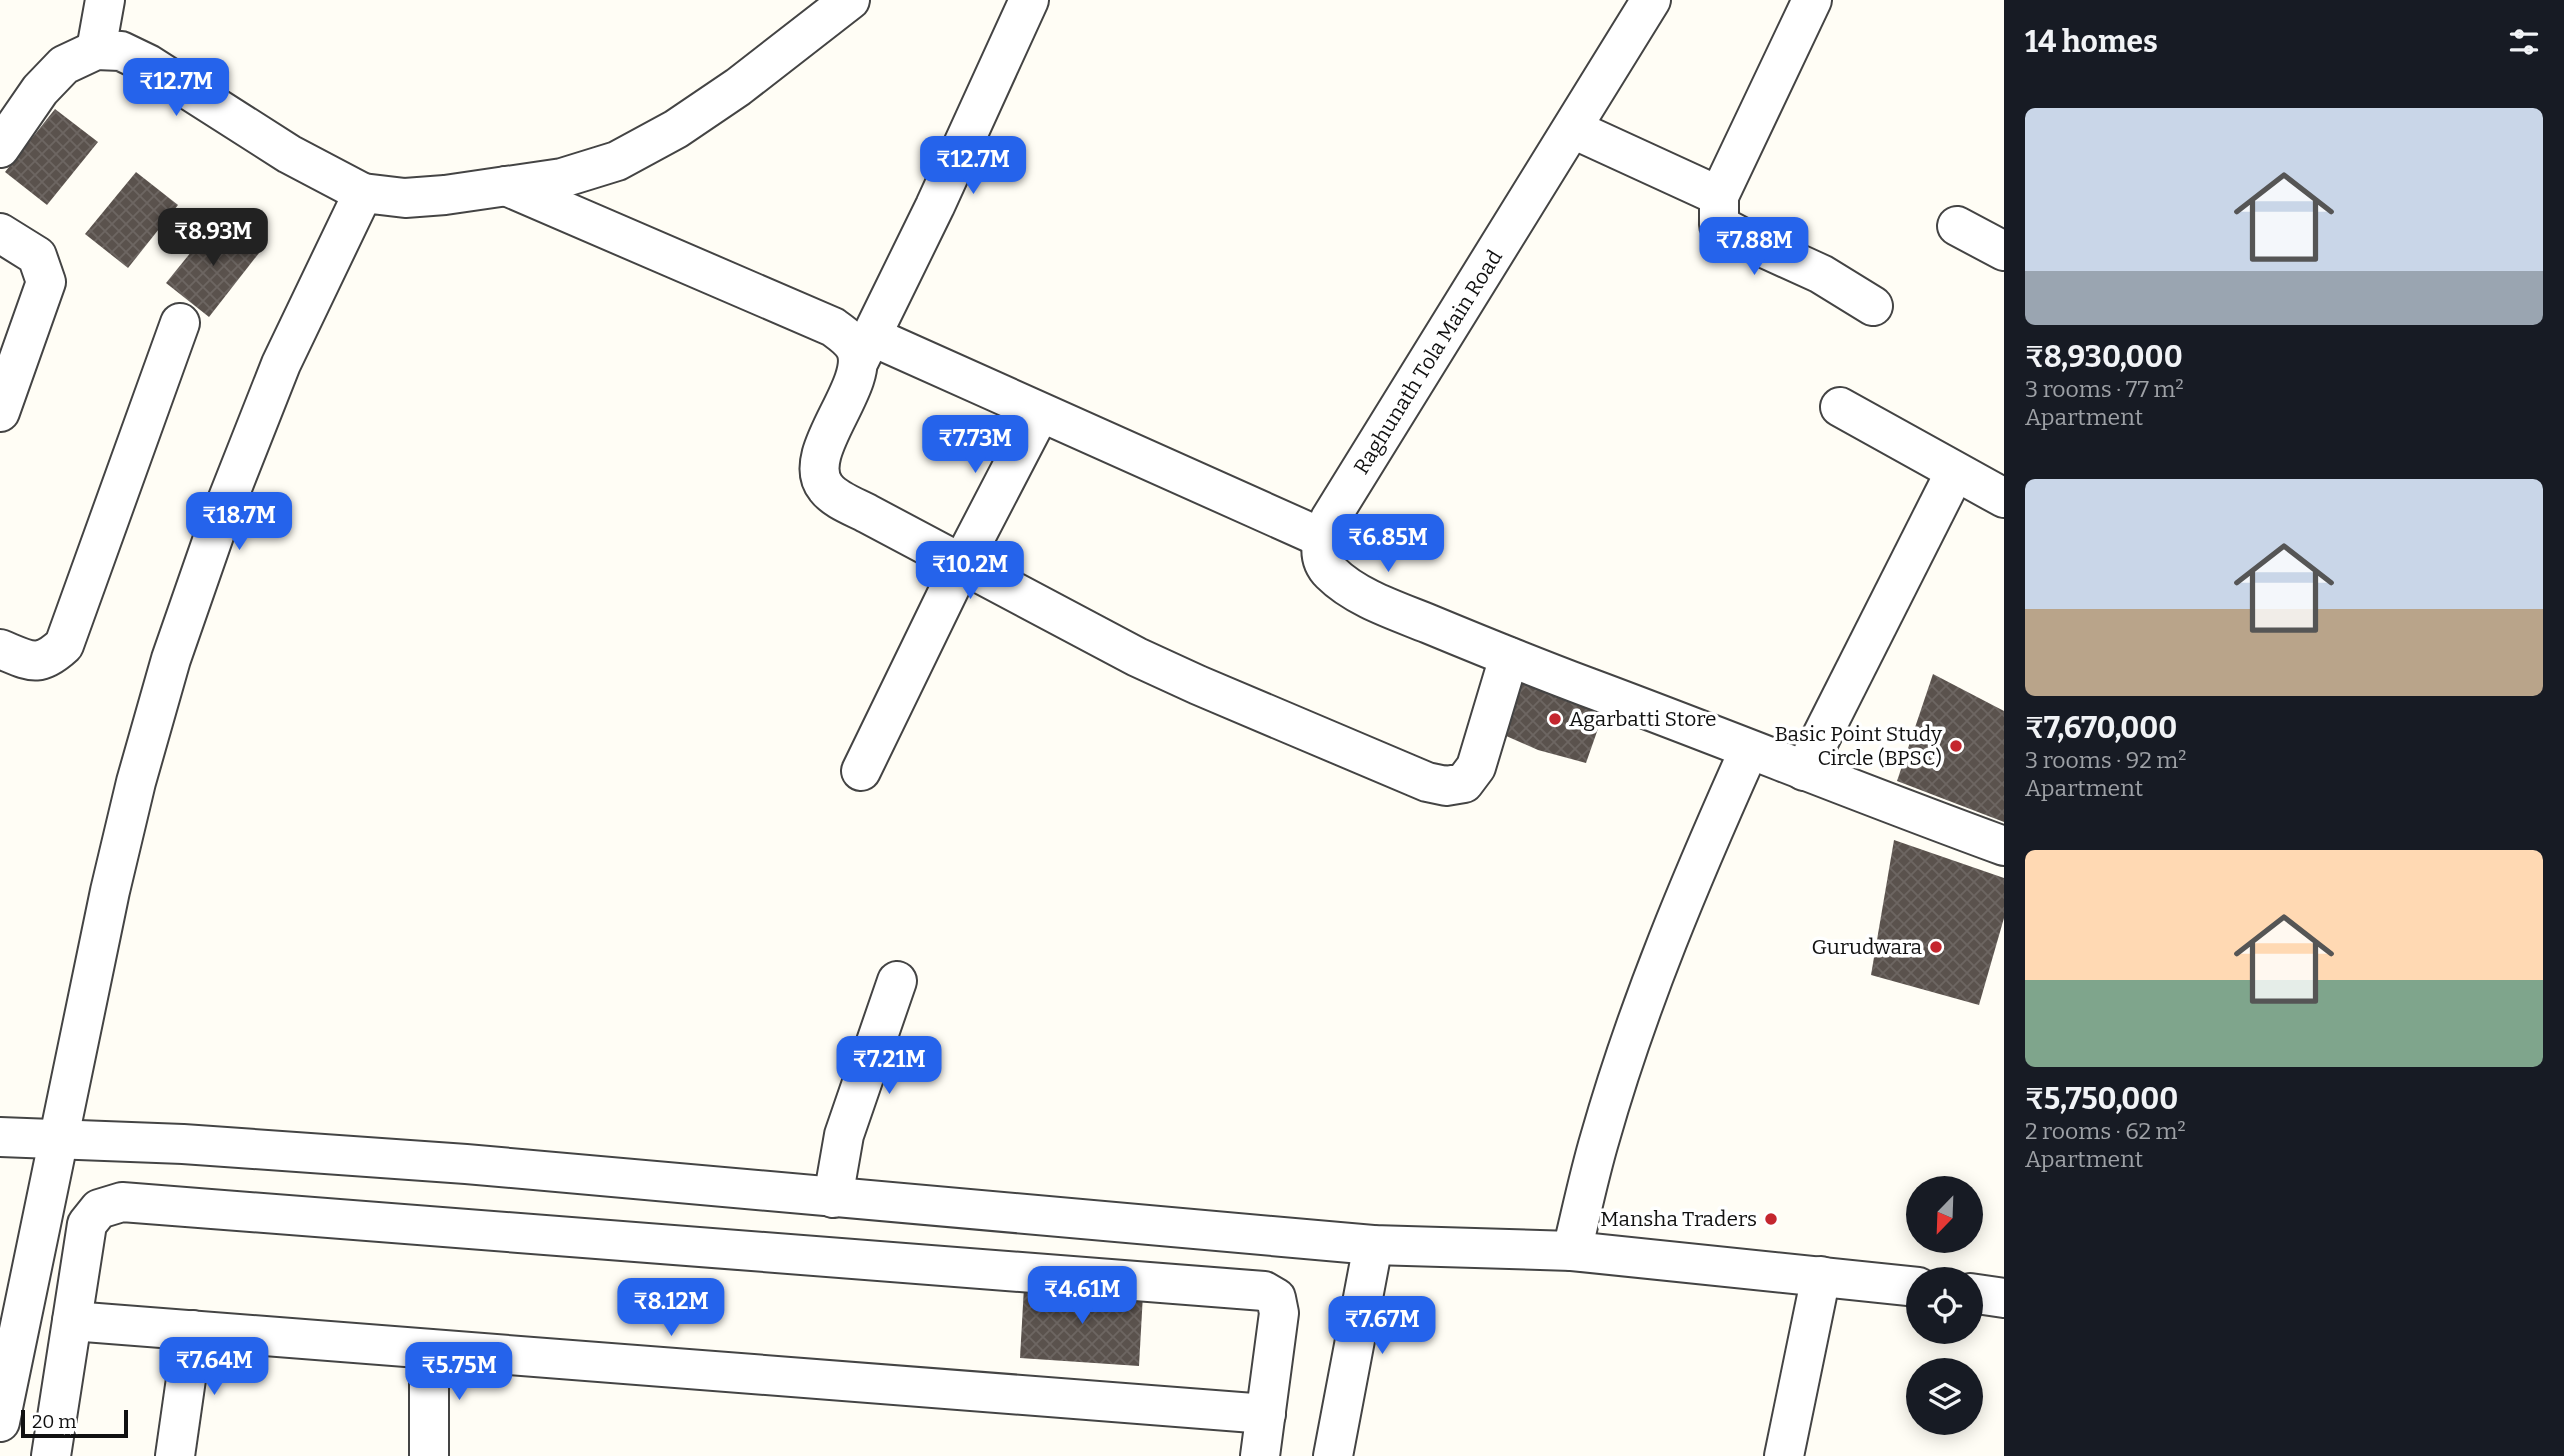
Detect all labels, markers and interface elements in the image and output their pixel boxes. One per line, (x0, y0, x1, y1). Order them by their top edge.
icon: filters (2505, 23, 2543, 61)
text: 14 homes (2025, 24, 2158, 60)
pin: ₹12.7M (119, 58, 233, 118)
text: ₹12.7M (139, 67, 213, 95)
pin: ₹12.7M (916, 136, 1030, 196)
text: ₹12.7M (936, 145, 1010, 173)
icon: home (2221, 154, 2347, 280)
pin: ₹8.93M (156, 208, 270, 268)
text: ₹8.93M (174, 217, 252, 245)
pin: ₹7.88M (1697, 218, 1811, 277)
text: ₹7.88M (1715, 226, 1793, 254)
street label: Raghunath Tola Main Road (1348, 245, 1508, 479)
text: ₹8,930,000 (2025, 339, 2183, 375)
text: 3 rooms · 77 m² (2025, 375, 2184, 403)
text: Apartment (2025, 403, 2143, 431)
pin: ₹7.73M (918, 416, 1032, 475)
text: ₹7.73M (938, 424, 1012, 452)
pin: ₹18.7M (182, 492, 296, 552)
text: ₹18.7M (202, 501, 276, 529)
pin: ₹6.85M (1331, 514, 1445, 574)
text: ₹6.85M (1348, 523, 1428, 551)
icon: home (2221, 525, 2347, 651)
pin: ₹10.2M (913, 542, 1027, 601)
text: ₹10.2M (932, 550, 1008, 578)
place label: Agarbatti Store (1569, 706, 1717, 732)
text: ₹7,670,000 (2025, 710, 2177, 746)
marker: Agarbatti Store (1547, 711, 1563, 727)
place label: Basic Point Study Circle (BPSC) (1774, 721, 1943, 771)
marker: Basic Point Study Circle (BPSC) (1948, 738, 1964, 754)
text: 3 rooms · 92 m² (2025, 746, 2186, 774)
text: Apartment (2025, 774, 2143, 802)
icon: home (2221, 896, 2347, 1022)
place label: Gurudwara (1812, 934, 1923, 960)
marker: Gurudwara (1928, 939, 1944, 955)
pin: ₹7.21M (832, 1036, 946, 1096)
text: ₹7.21M (853, 1045, 925, 1073)
text: ₹5,750,000 (2025, 1081, 2178, 1117)
text: 2 rooms · 62 m² (2025, 1117, 2186, 1145)
text: Apartment (2025, 1145, 2143, 1173)
north arrow (1906, 1176, 1983, 1253)
map controls (1906, 1176, 1983, 1435)
place label: Mansha Traders (1600, 1206, 1757, 1232)
marker: Mansha Traders (1763, 1211, 1779, 1227)
pin: ₹4.61M (1025, 1266, 1139, 1326)
button: locate (1906, 1267, 1983, 1344)
text: ₹4.61M (1044, 1275, 1120, 1303)
pin: ₹8.12M (614, 1278, 728, 1338)
text: ₹8.12M (633, 1287, 709, 1315)
pin: ₹7.67M (1325, 1296, 1439, 1356)
text: ₹7.67M (1344, 1305, 1420, 1333)
pin: ₹7.64M (157, 1338, 271, 1397)
pin: ₹5.75M (402, 1342, 516, 1402)
text: ₹7.64M (175, 1346, 253, 1374)
text: ₹5.75M (421, 1351, 497, 1379)
button: layers (1906, 1358, 1983, 1435)
scale bar (21, 1407, 128, 1439)
text: 20 m (32, 1410, 76, 1433)

